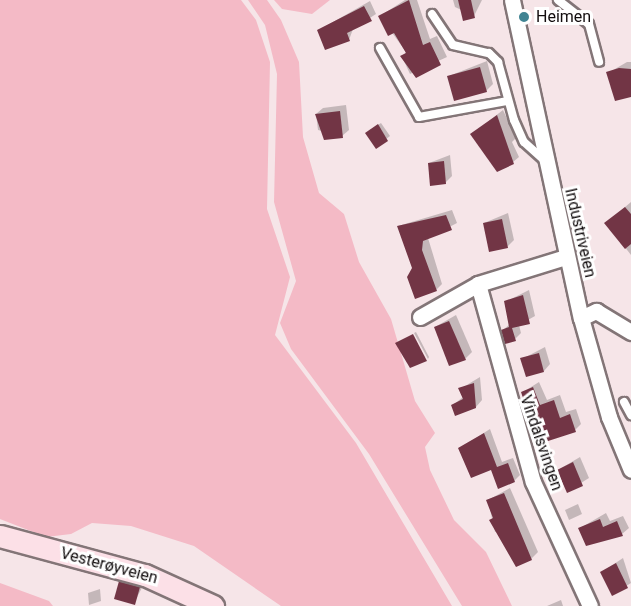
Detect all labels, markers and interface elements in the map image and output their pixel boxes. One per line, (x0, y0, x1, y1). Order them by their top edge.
place label: Heimen (536, 7, 591, 27)
marker: Heimen (517, 10, 531, 24)
street label: Industriveien (560, 186, 600, 280)
street label: Vindalsvingen (516, 393, 566, 493)
street label: Vesterøyveien (58, 544, 160, 588)

